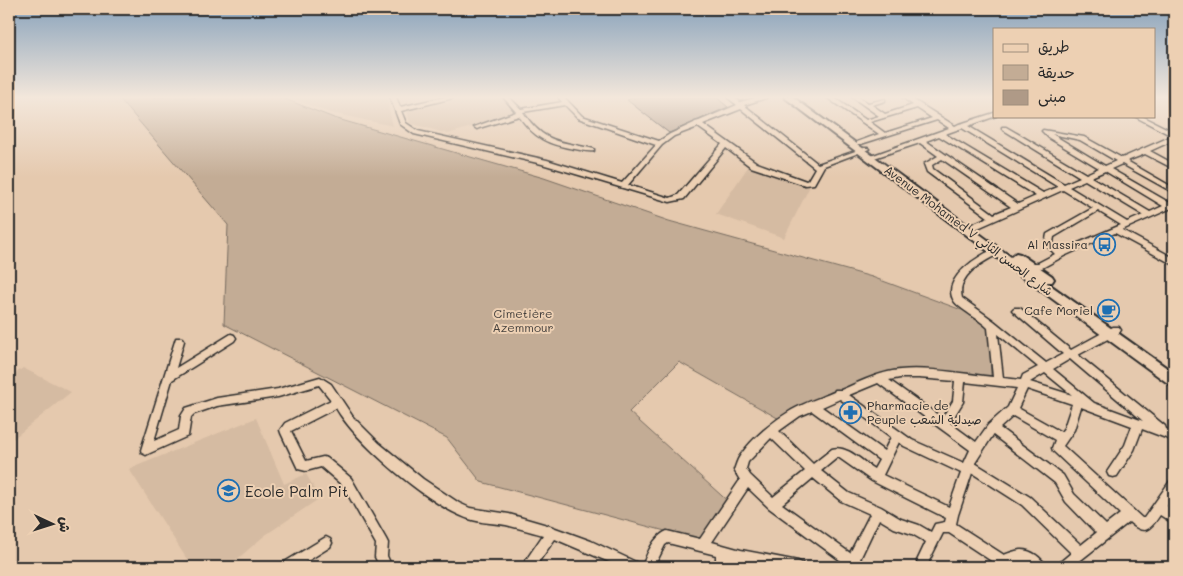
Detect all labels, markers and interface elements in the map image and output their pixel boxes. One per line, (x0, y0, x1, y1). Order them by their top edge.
legend (993, 28, 1156, 118)
text: طريق (1038, 36, 1070, 56)
text: حديقة (1038, 62, 1075, 82)
text: مبنى (1038, 86, 1066, 107)
street label: Avenue Mohamed V شارع الحسن الثاني (879, 161, 1056, 302)
bus stop icon: Al Massira (1092, 232, 1116, 256)
place label: Al Massira (1027, 236, 1088, 252)
cafe icon: Cafe Moriel (1097, 298, 1121, 322)
place label: Cafe Moriel (1024, 302, 1093, 318)
park label: Cimetière Azemmour (492, 305, 554, 335)
place label: Pharmacie de Peuple صيدلية الشعب (867, 397, 981, 428)
pharmacy icon: Pharmacie de Peuple صيدلية الشعب (839, 400, 863, 424)
school or university icon: Ecole Palm Pit (217, 479, 241, 503)
place label: Ecole Palm Pit (245, 481, 349, 501)
north arrow (28, 498, 78, 548)
text: ش (55, 517, 75, 533)

